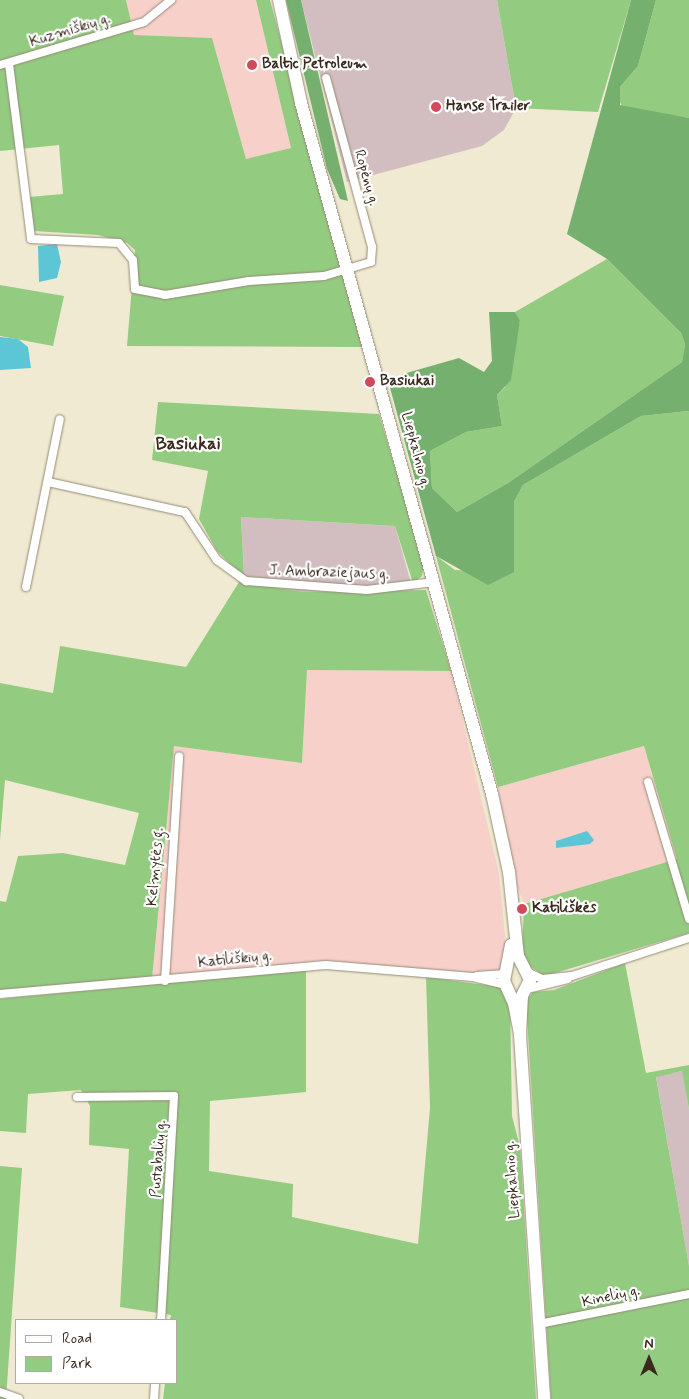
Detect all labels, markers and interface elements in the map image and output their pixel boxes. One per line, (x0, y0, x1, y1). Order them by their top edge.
street label: Kuzmiškių g. (28, 10, 112, 52)
place label: Baltic Petroleum (262, 56, 366, 74)
marker: Baltic Petroleum (246, 59, 258, 71)
place label: Hanse Trailer (446, 98, 529, 116)
marker: Hanse Trailer (430, 101, 442, 113)
street label: Ropėnų g. (349, 148, 383, 208)
place label: Basiukai (380, 373, 434, 391)
marker: Basiukai (364, 376, 376, 388)
street label: Liepkalnio g. (396, 410, 434, 490)
district label: Basiukai (155, 433, 221, 455)
street label: J. Ambraziejaus g. (269, 562, 389, 584)
street label: Kelmytės g. (144, 827, 168, 907)
place label: Katiliškės (532, 900, 596, 918)
marker: Katiliškės (516, 903, 528, 915)
street label: Katiliškių g. (197, 947, 273, 973)
street label: Pustabalių g. (147, 1120, 171, 1198)
street label: Liepkalnio g. (501, 1141, 525, 1219)
street label: Kinelių g. (580, 1282, 642, 1312)
legend (15, 1319, 178, 1384)
text: Road (62, 1329, 92, 1349)
north arrow (624, 1334, 674, 1384)
text: N (644, 1335, 654, 1353)
text: Park (62, 1354, 92, 1374)

